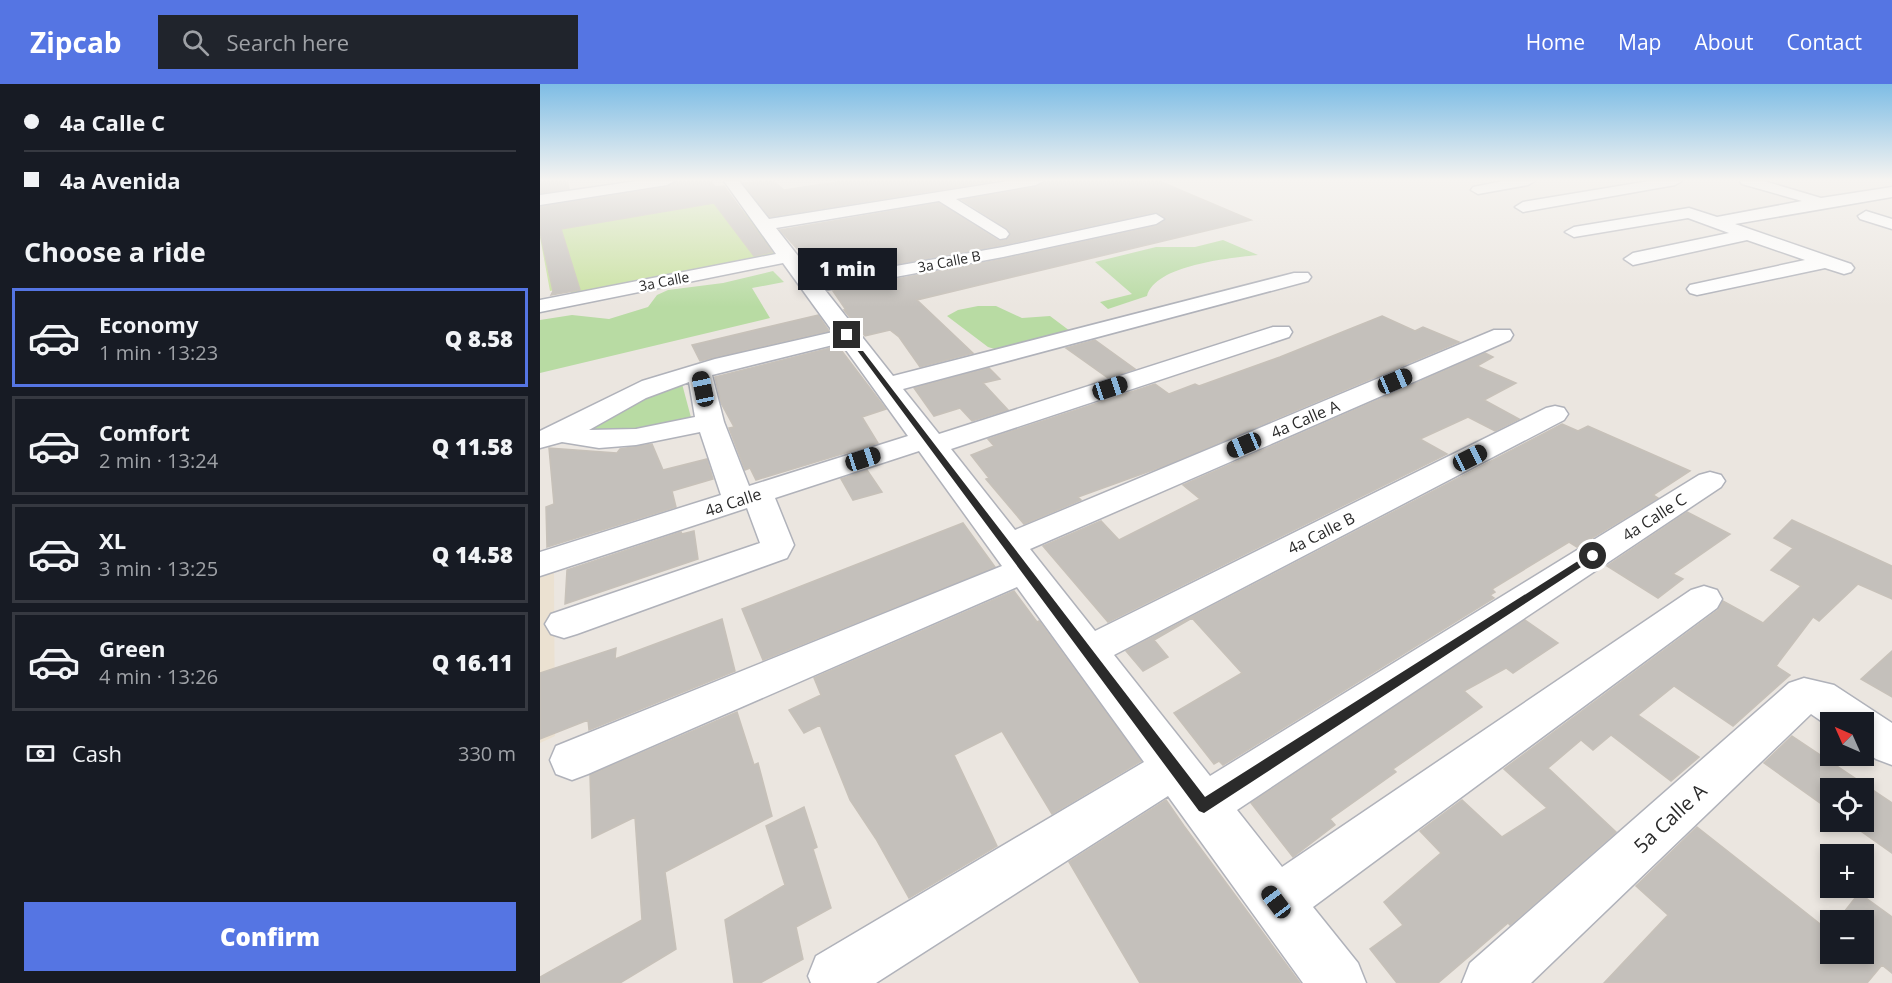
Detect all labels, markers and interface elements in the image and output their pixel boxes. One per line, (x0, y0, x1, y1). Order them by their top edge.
search box (158, 15, 578, 69)
text: Zipcab (30, 23, 122, 61)
icon: search (179, 26, 212, 59)
text: Search here (227, 27, 349, 57)
text: Home (1526, 28, 1585, 56)
text: Map (1618, 28, 1661, 56)
text: About (1694, 28, 1754, 56)
text: Contact (1787, 28, 1862, 56)
text: 4a Calle C (60, 107, 165, 137)
text: 4a Avenida (60, 165, 181, 195)
text: Choose a ride (24, 233, 206, 270)
street label: 3a Calle B (916, 246, 982, 276)
callout: 1 min (798, 248, 896, 290)
text: 1 min (819, 255, 876, 282)
street label: 3a Calle (637, 267, 691, 295)
text: Economy (99, 309, 198, 339)
icon: car (27, 311, 81, 365)
route end (833, 321, 860, 348)
text: Q 8.58 (445, 323, 513, 353)
text: 1 min · 13:23 (99, 339, 218, 366)
car (1375, 366, 1415, 396)
car (690, 370, 716, 408)
car (1090, 374, 1130, 402)
street label: 4a Calle A (1267, 394, 1343, 443)
text: Comfort (99, 417, 190, 447)
icon: car (27, 419, 81, 473)
car (1224, 430, 1264, 460)
text: Q 11.58 (432, 431, 513, 461)
car (1450, 442, 1490, 474)
car (843, 445, 883, 473)
text: 2 min · 13:24 (99, 447, 218, 474)
street label: 4a Calle (702, 483, 764, 521)
street label: 4a Calle C (1618, 488, 1690, 546)
street label: 4a Calle B (1284, 507, 1358, 559)
text: XL (99, 525, 126, 555)
icon: car (27, 527, 81, 581)
text: Q 14.58 (432, 539, 513, 569)
route start (1579, 542, 1606, 569)
text: 3 min · 13:25 (99, 555, 218, 582)
text: Green (99, 633, 165, 663)
icon: car (27, 635, 81, 689)
text: Q 16.11 (432, 647, 513, 677)
text: 4 min · 13:26 (99, 663, 218, 690)
north arrow (1820, 712, 1874, 766)
map controls (1820, 712, 1874, 964)
icon: cash (24, 737, 57, 770)
text: Cash (72, 738, 122, 768)
text: 330 m (458, 740, 516, 767)
street label: 5a Calle A (1628, 777, 1713, 859)
button: locate (1820, 778, 1874, 832)
button: + (1820, 844, 1874, 898)
car (1258, 882, 1294, 922)
button: Confirm (24, 902, 516, 971)
button: − (1820, 910, 1874, 964)

